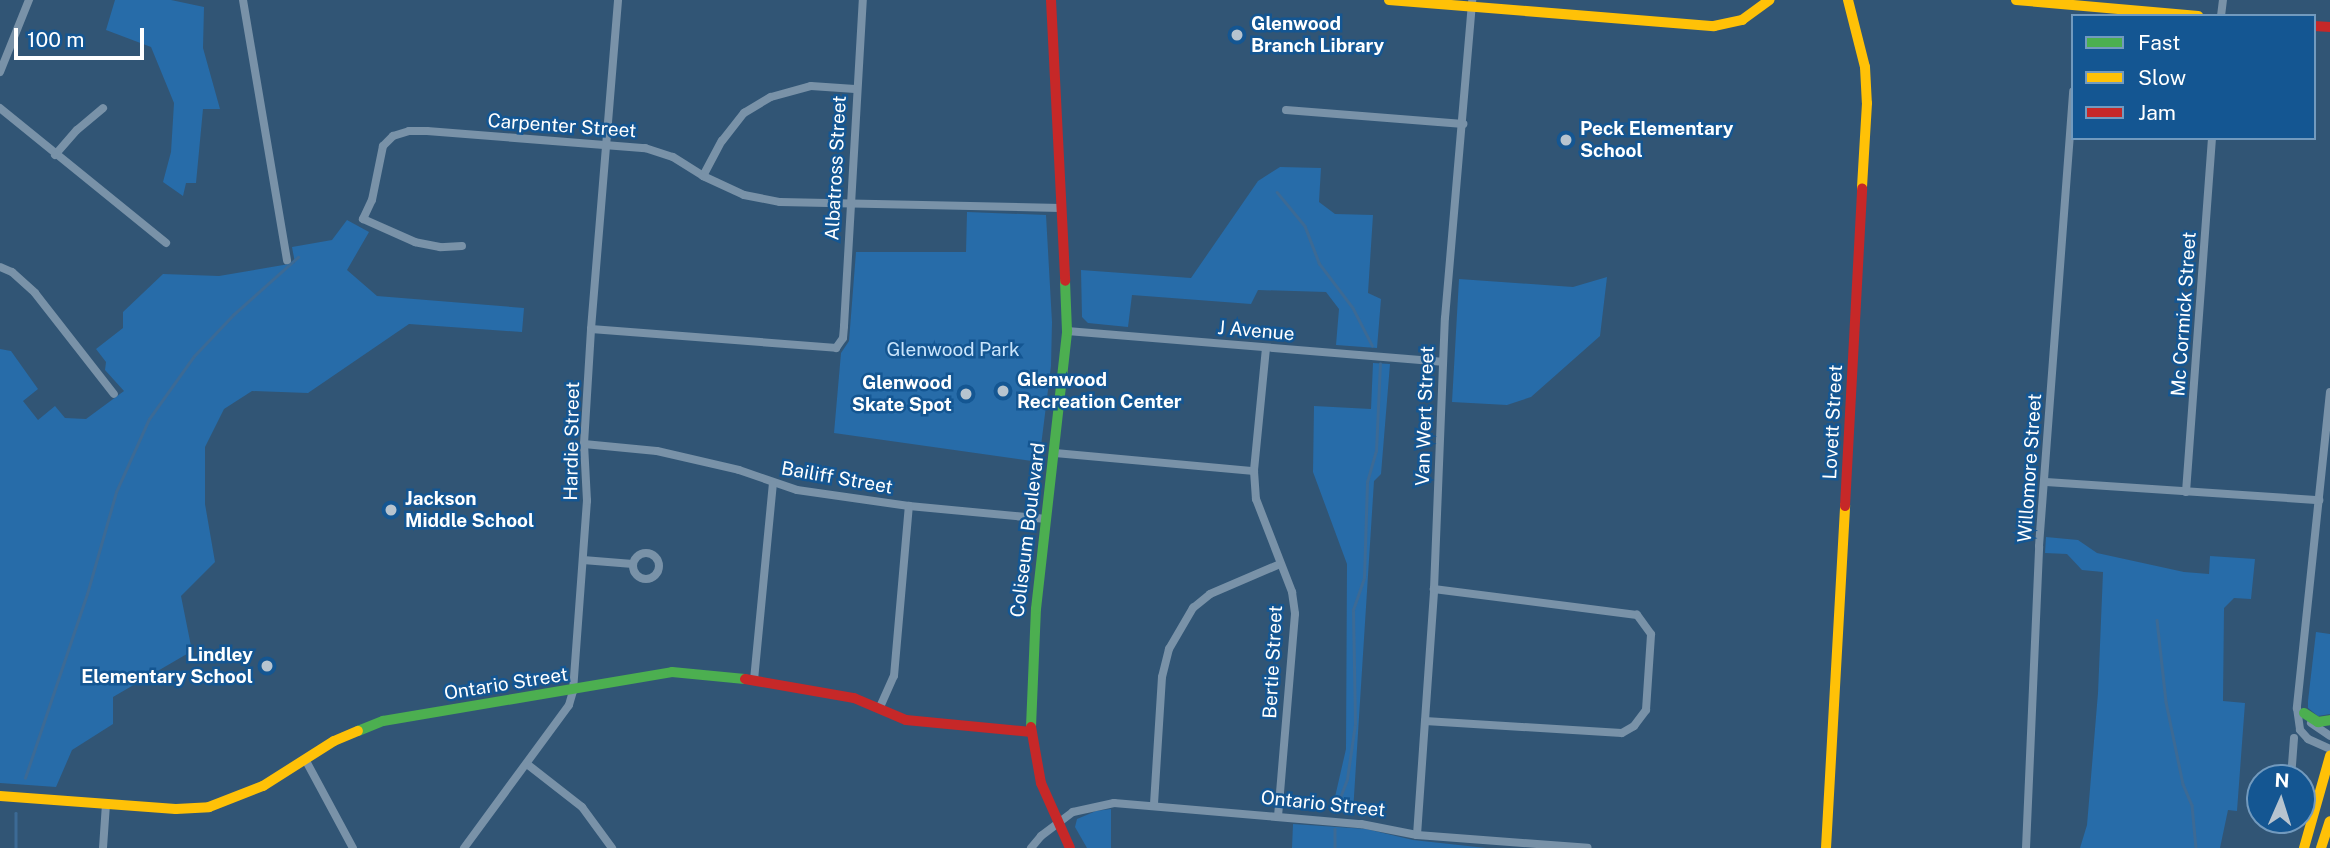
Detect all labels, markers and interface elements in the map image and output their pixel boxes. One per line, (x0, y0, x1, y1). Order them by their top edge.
place label: Glenwood Branch Library (1251, 13, 1384, 57)
scale bar (18, 14, 147, 58)
legend (2071, 14, 2316, 140)
text: 100 m (27, 27, 84, 52)
marker: Glenwood Branch Library (1229, 27, 1245, 43)
text: Fast (2138, 30, 2180, 55)
text: Slow (2138, 65, 2186, 90)
street label: Albatross Street (821, 95, 851, 241)
text: Jam (2138, 100, 2176, 125)
street label: Carpenter Street (487, 109, 637, 143)
place label: Peck Elementary School (1580, 118, 1734, 162)
marker: Peck Elementary School (1558, 132, 1574, 148)
street label: Mc Cormick Street (2167, 231, 2201, 397)
street label: J Avenue (1217, 316, 1295, 346)
park label: Glenwood Park (886, 339, 1020, 361)
street label: Van Wert Street (1411, 345, 1439, 487)
street label: Lovett Street (1819, 364, 1847, 480)
place label: Glenwood Recreation Center (1017, 369, 1182, 413)
place label: Glenwood Skate Spot (852, 372, 952, 416)
street label: Hardie Street (560, 381, 584, 501)
marker: Glenwood Recreation Center (995, 383, 1011, 399)
marker: Glenwood Skate Spot (958, 386, 974, 402)
street label: Willomore Street (2013, 393, 2047, 543)
street label: Coliseum Boulevard (1006, 441, 1050, 619)
street label: Bailiff Street (779, 457, 895, 499)
place label: Jackson Middle School (405, 488, 534, 532)
marker: Jackson Middle School (383, 502, 399, 518)
street label: Bertie Street (1259, 605, 1287, 719)
place label: Lindley Elementary School (81, 644, 253, 688)
marker: Lindley Elementary School (259, 658, 275, 674)
street label: Ontario Street (442, 663, 570, 705)
north arrow (2246, 764, 2316, 834)
text: N (2274, 769, 2290, 791)
street label: Ontario Street (1260, 786, 1386, 822)

